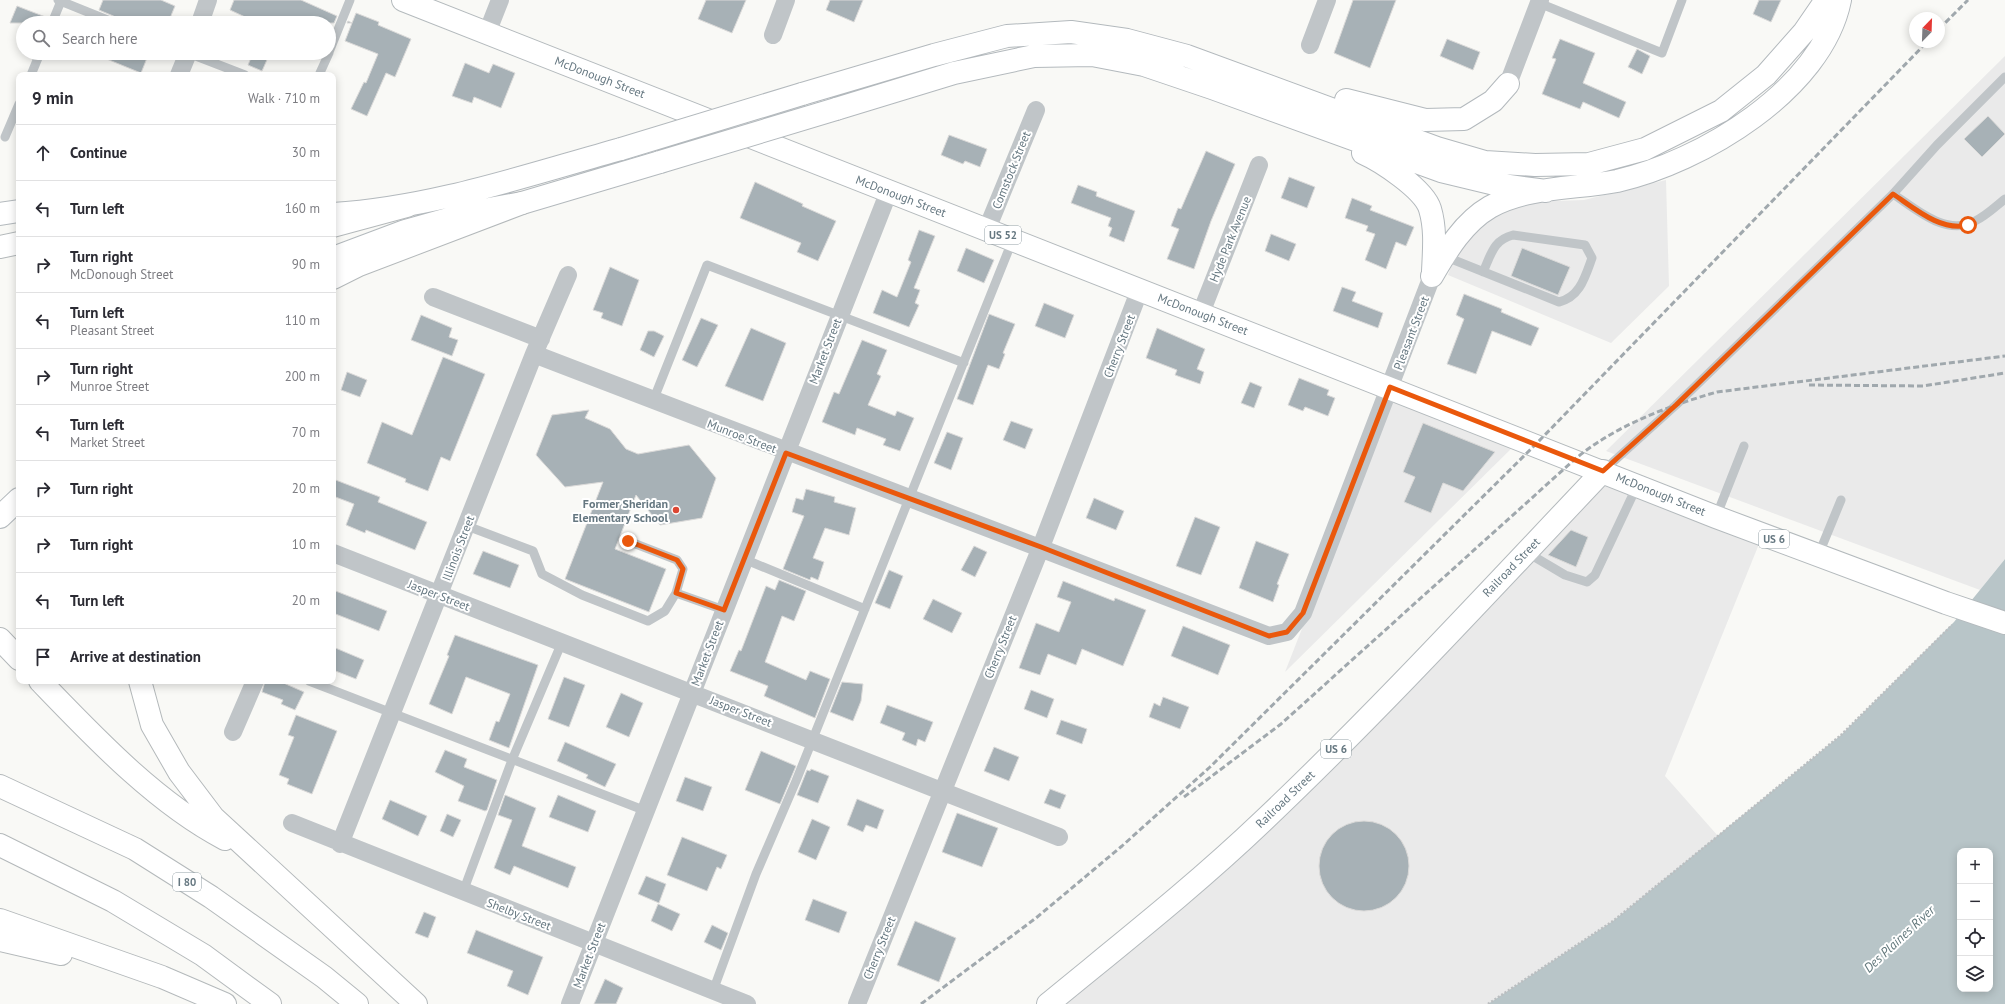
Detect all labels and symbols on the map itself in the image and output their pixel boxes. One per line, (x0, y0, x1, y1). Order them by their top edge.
north arrow (1909, 12, 1945, 48)
street label: McDonough Street (553, 53, 647, 101)
street label: Comstock Street (989, 129, 1033, 211)
street label: McDonough Street (854, 172, 948, 220)
street label: Hyde Park Avenue (1206, 194, 1254, 284)
route start (1959, 216, 1977, 234)
road number: US 52 (985, 226, 1021, 244)
street label: McDonough Street (1156, 290, 1250, 338)
street label: Pleasant Street (1390, 294, 1432, 372)
street label: Cherry Street (1100, 312, 1138, 380)
street label: Market Street (806, 316, 844, 386)
street label: Munroe Street (705, 416, 779, 456)
street label: McDonough Street (1614, 469, 1708, 519)
place label: Former Sheridan Elementary School (573, 496, 668, 525)
marker: Former Sheridan Elementary School (671, 505, 681, 515)
street label: Illinois Street (439, 513, 477, 583)
road number: US 6 (1759, 530, 1789, 548)
route end (619, 532, 637, 550)
street label: Railroad Street (1479, 534, 1543, 600)
street label: Jasper Street (405, 576, 472, 614)
street label: Cherry Street (981, 613, 1019, 681)
street label: Market Street (688, 618, 726, 688)
street label: Jasper Street (707, 692, 774, 730)
road number: US 6 (1321, 740, 1351, 758)
street label: Railroad Street (1252, 767, 1318, 831)
road number: I 80 (173, 873, 201, 891)
street label: Shelby Street (485, 895, 553, 933)
water label: Des Plaines River (1860, 901, 1939, 976)
street label: Cherry Street (860, 914, 898, 982)
street label: Market Street (570, 920, 608, 990)

